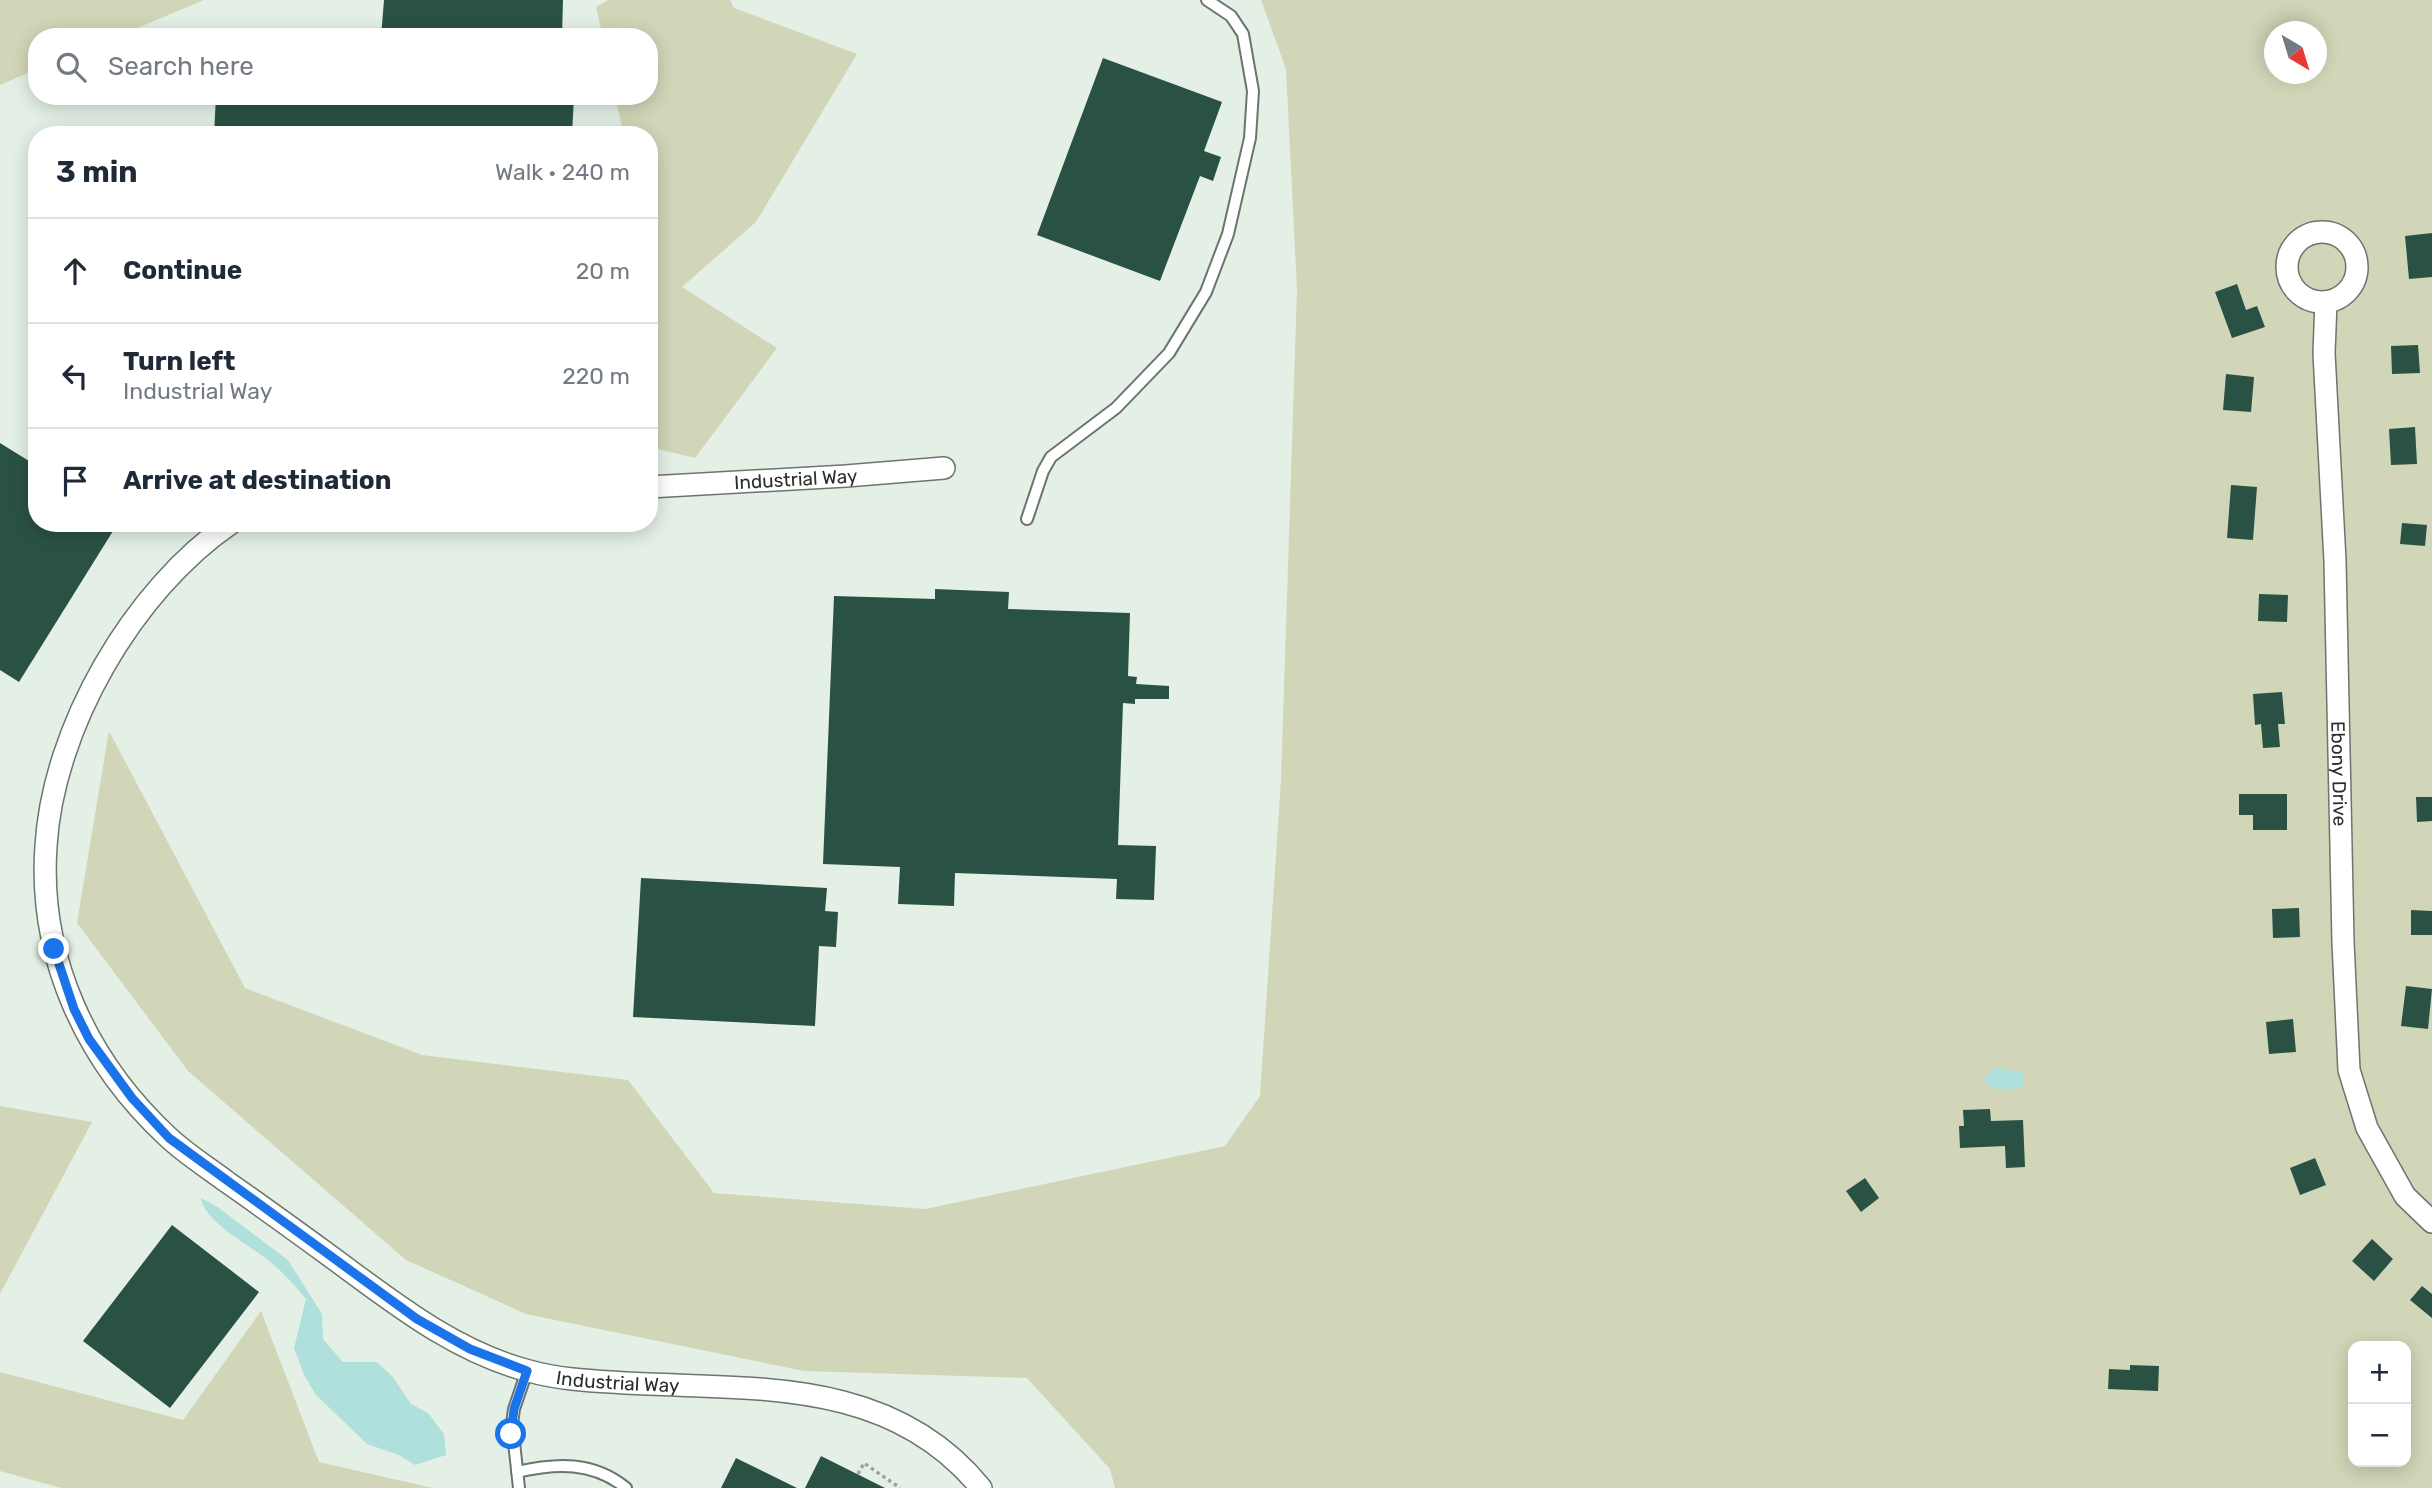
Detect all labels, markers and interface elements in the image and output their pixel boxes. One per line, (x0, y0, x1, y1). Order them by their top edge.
north arrow (2264, 21, 2327, 84)
search box (28, 28, 658, 105)
icon: search (52, 48, 90, 86)
text: Search here (108, 51, 254, 82)
text: 3 min (56, 154, 138, 190)
text: Walk · 240 m (495, 158, 630, 186)
icon: ahead (56, 252, 94, 290)
text: Continue (123, 255, 242, 286)
text: 20 m (576, 257, 630, 285)
text: Turn left (123, 346, 235, 377)
icon: left (56, 357, 94, 395)
text: 220 m (562, 362, 630, 390)
text: Industrial Way (123, 377, 272, 405)
icon: arrive (56, 462, 94, 500)
street label: Industrial Way (733, 464, 858, 494)
text: Arrive at destination (123, 465, 391, 496)
street label: Ebony Drive (2326, 721, 2352, 827)
route end (38, 933, 69, 964)
map controls (2348, 1341, 2411, 1467)
button: + (2348, 1341, 2411, 1404)
street label: Industrial Way (555, 1366, 680, 1397)
button: − (2348, 1404, 2411, 1467)
route start (495, 1418, 526, 1449)

